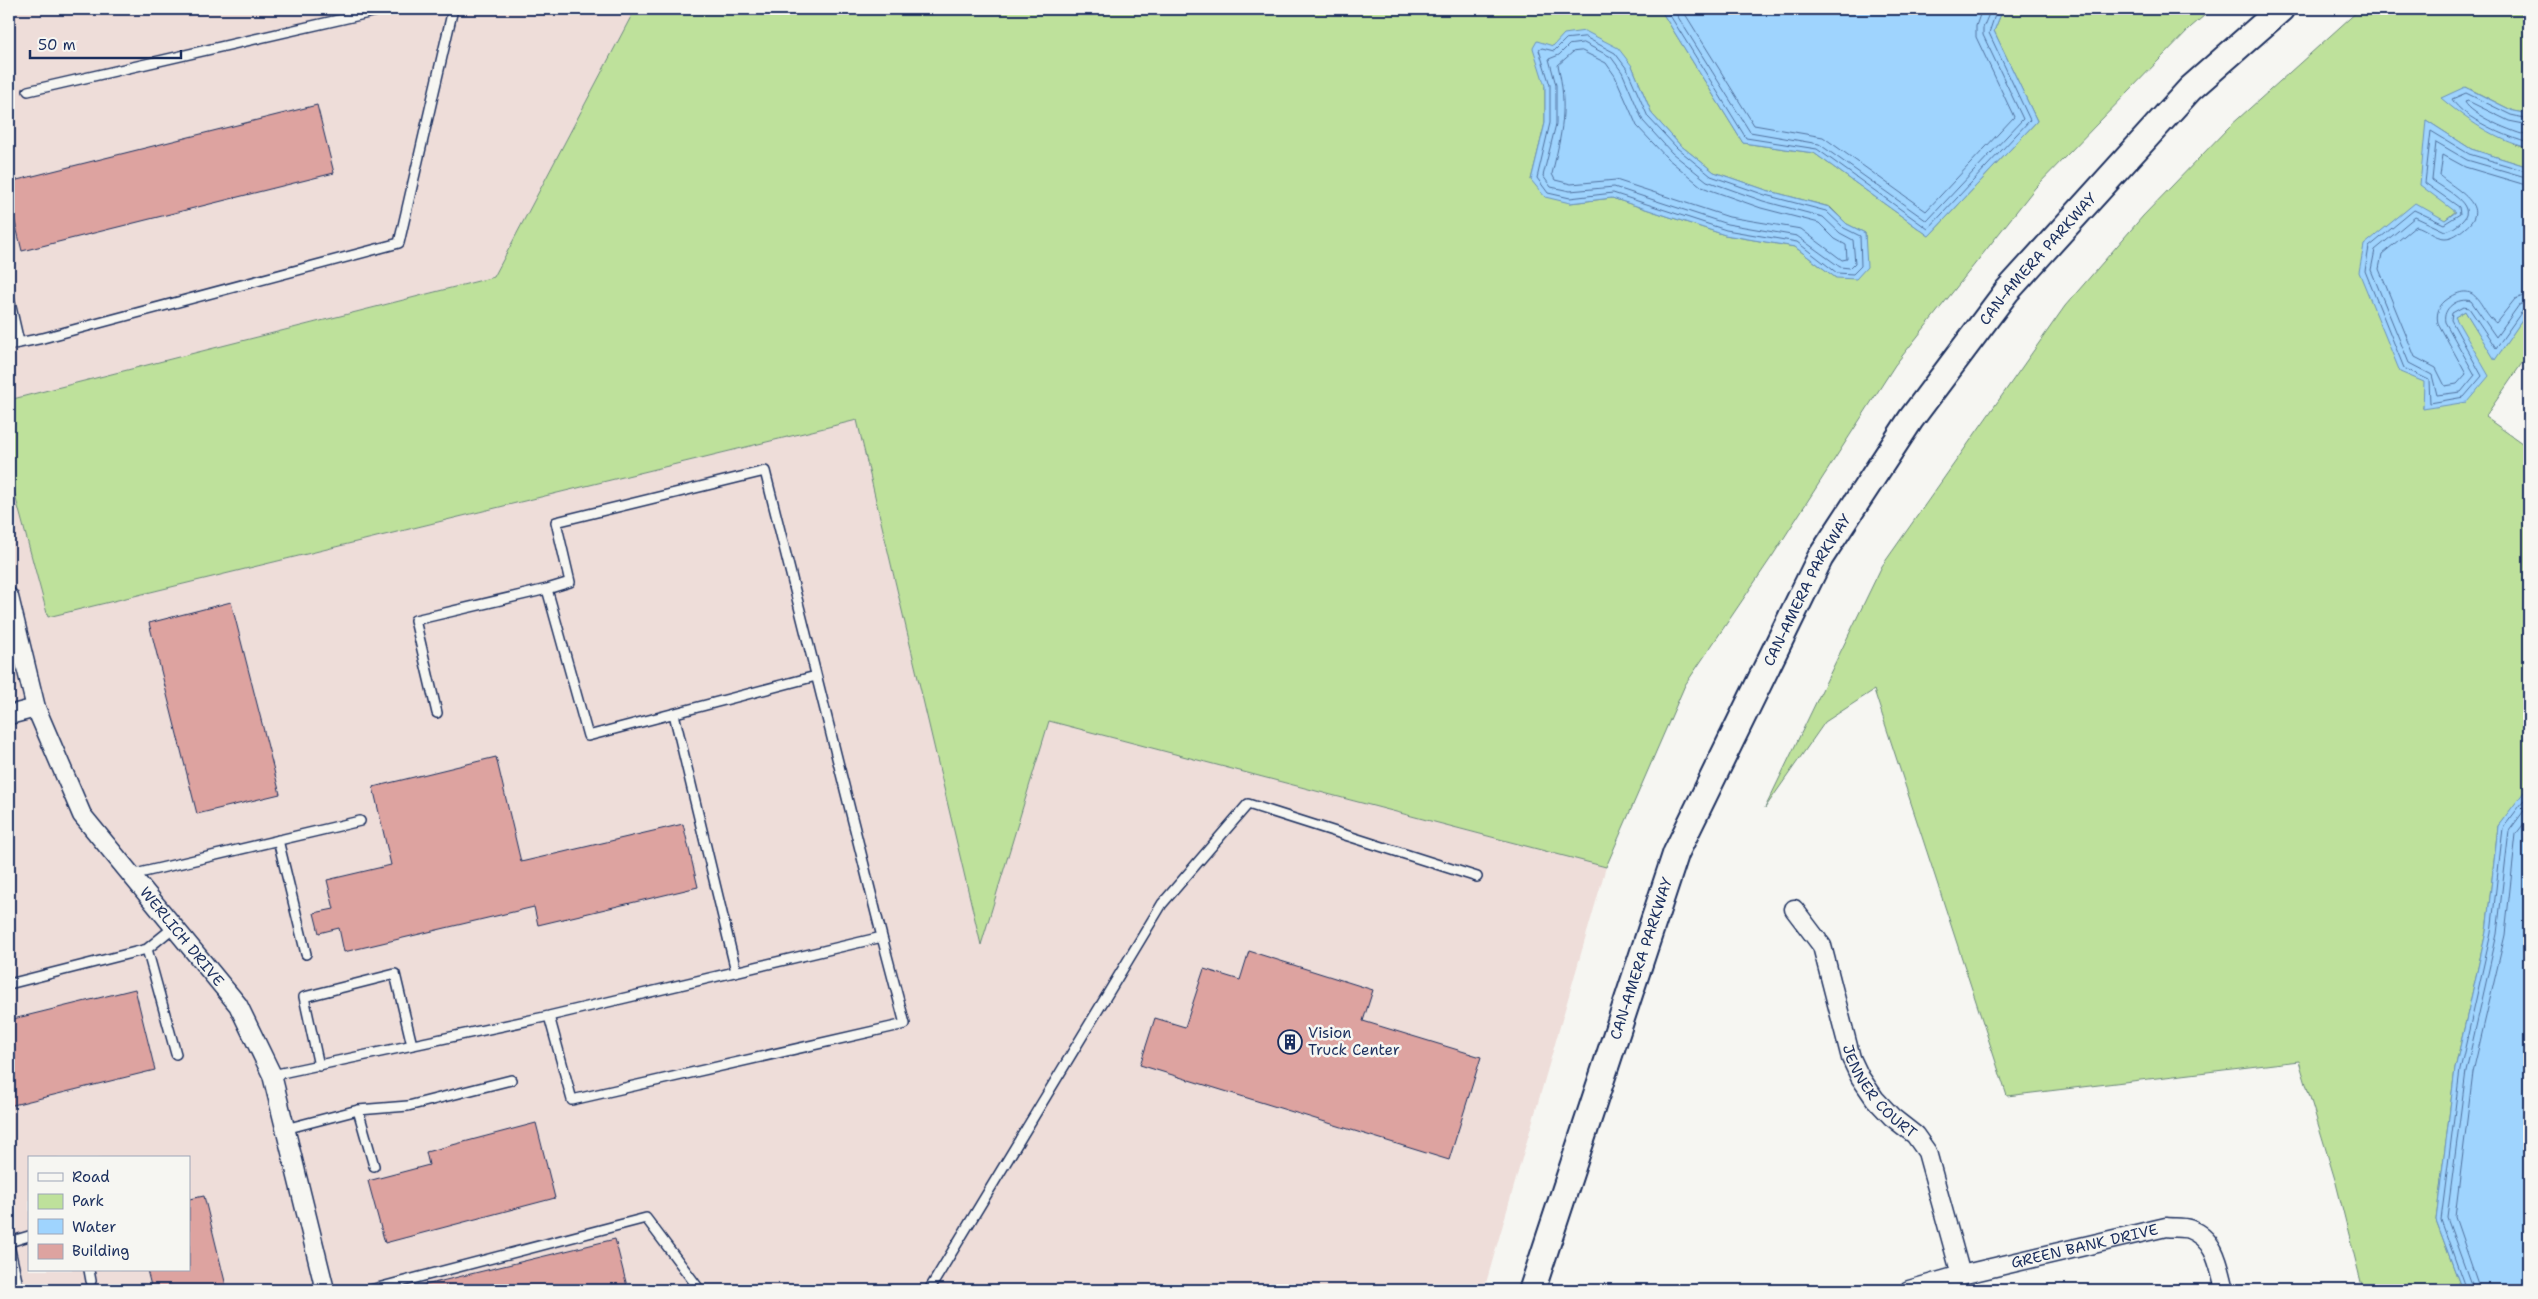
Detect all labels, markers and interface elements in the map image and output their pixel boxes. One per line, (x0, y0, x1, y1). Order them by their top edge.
scale bar (30, 28, 181, 60)
text: 50 m (38, 35, 76, 55)
street label: CAN-AMERA PARKWAY (1975, 188, 2101, 329)
street label: CAN-AMERA PARKWAY (1759, 510, 1856, 670)
street label: CAN-AMERA PARKWAY (1605, 875, 1677, 1042)
street label: WERLICH DRIVE (135, 883, 229, 990)
place label: Vision Truck Center (1308, 1023, 1400, 1060)
building icon: Vision Truck Center (1277, 1029, 1303, 1055)
street label: JENNER COURT (1838, 1042, 1921, 1143)
legend (28, 1156, 190, 1272)
text: Road (72, 1167, 110, 1187)
text: Park (72, 1191, 104, 1211)
text: Water (72, 1217, 116, 1237)
street label: GREEN BANK DRIVE (2009, 1219, 2160, 1273)
text: Building (72, 1241, 129, 1261)

